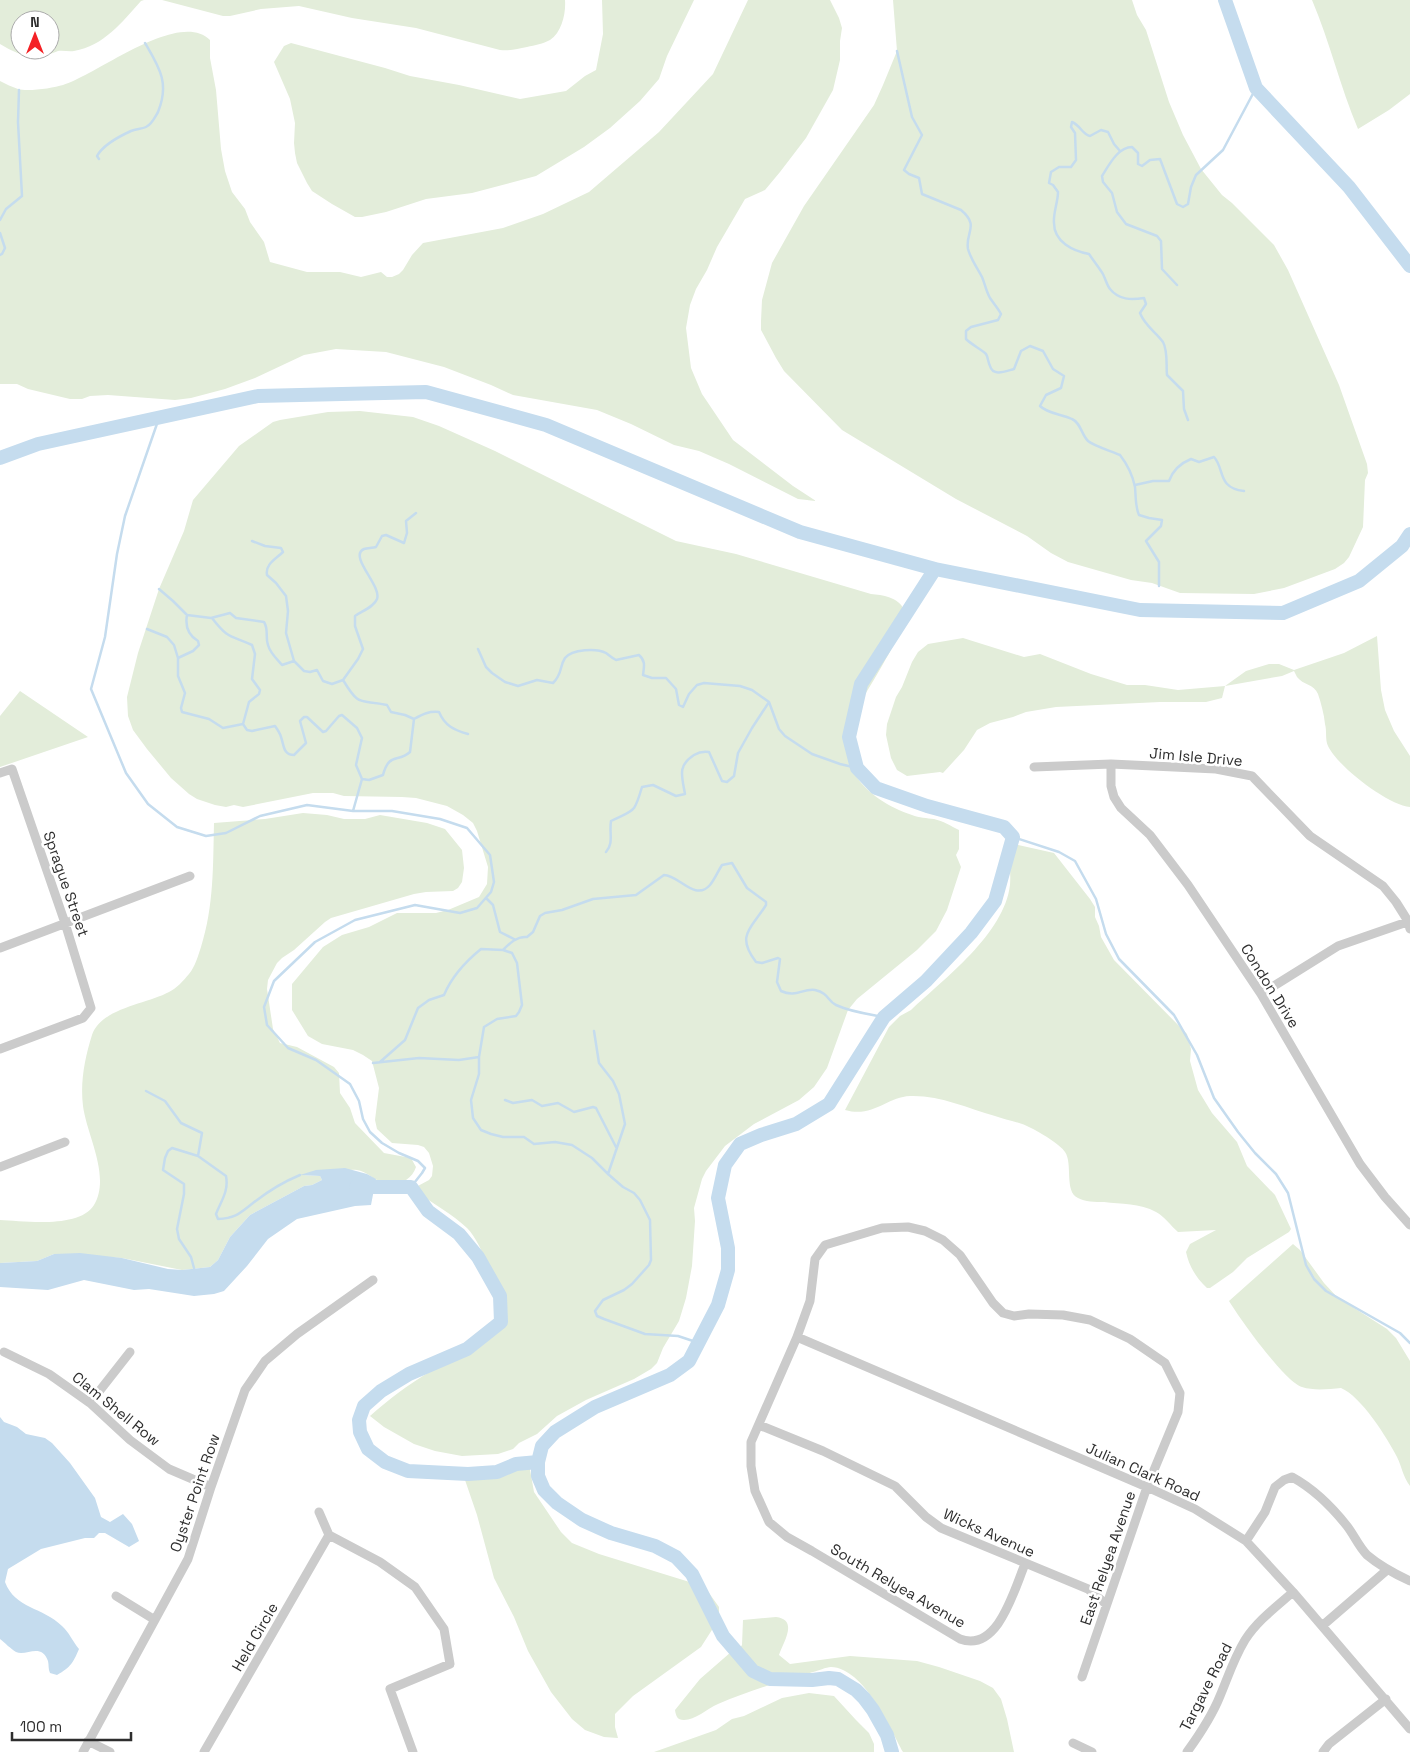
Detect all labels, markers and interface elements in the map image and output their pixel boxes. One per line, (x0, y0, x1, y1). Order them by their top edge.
north arrow (10, 10, 60, 60)
text: N (30, 13, 40, 31)
street label: Jim Isle Drive (1149, 743, 1243, 770)
street label: Sprague Street (40, 829, 93, 939)
street label: Condon Drive (1237, 940, 1304, 1032)
street label: Clam Shell Row (68, 1367, 164, 1450)
street label: Oyster Point Row (165, 1431, 224, 1555)
street label: Julian Clark Road (1083, 1438, 1203, 1505)
street label: East Relyea Avenue (1076, 1488, 1139, 1628)
street label: Wicks Avenue (940, 1504, 1038, 1561)
street label: South Relyea Avenue (827, 1539, 969, 1632)
street label: Held Circle (227, 1599, 282, 1674)
street label: Targave Road (1175, 1639, 1236, 1734)
scale bar (12, 1710, 131, 1742)
text: 100 m (20, 1717, 62, 1736)

